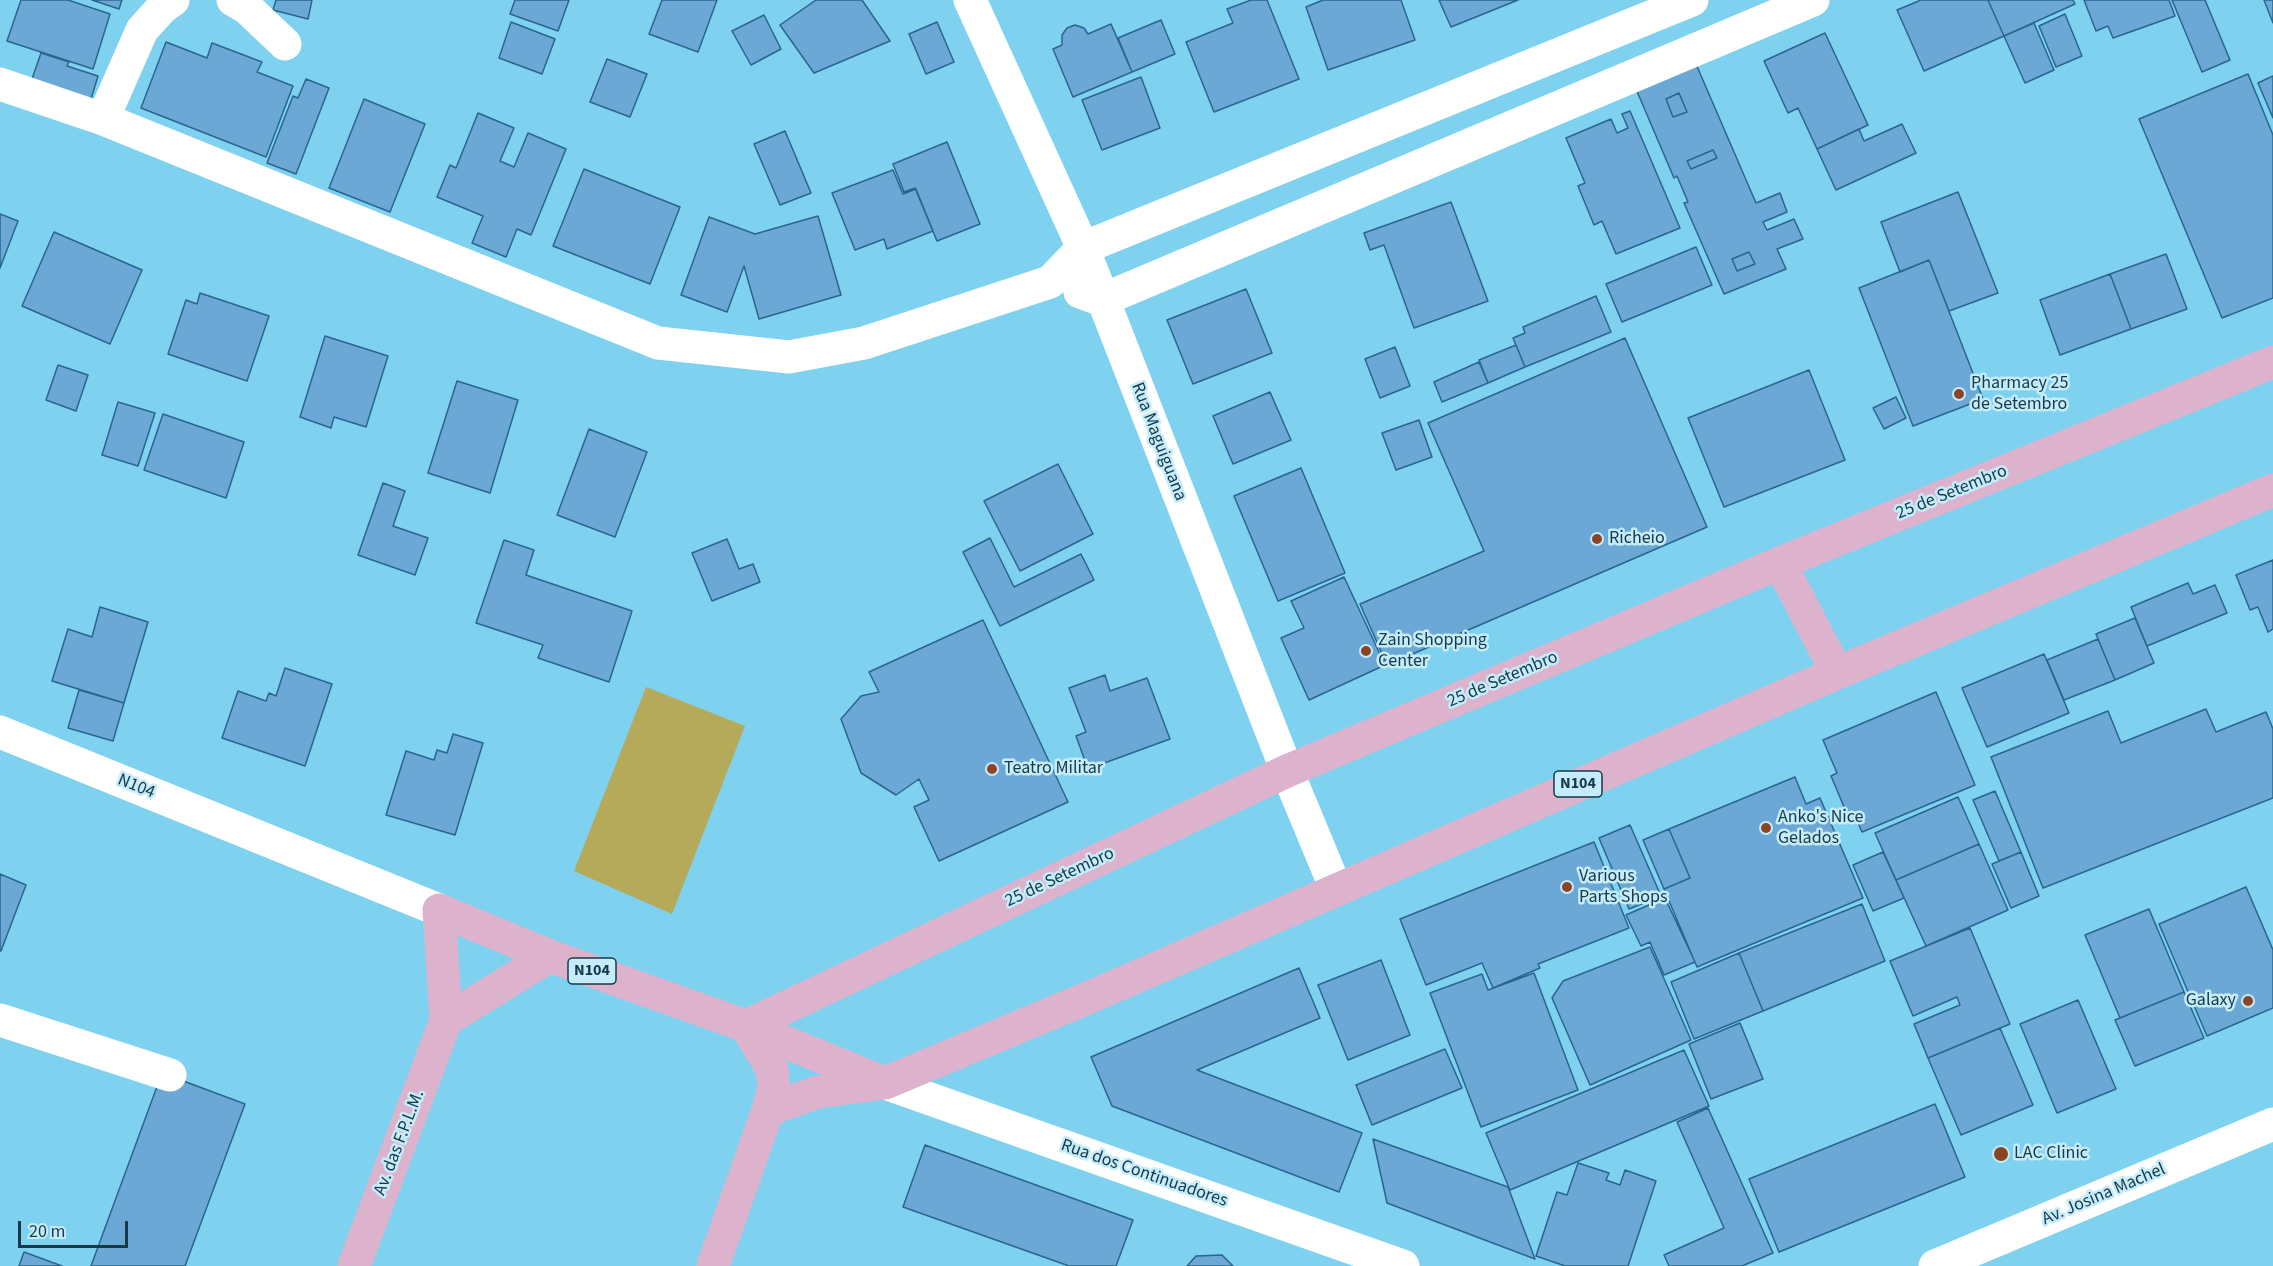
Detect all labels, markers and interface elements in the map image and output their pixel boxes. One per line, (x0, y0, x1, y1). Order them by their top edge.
place label: Pharmacy 25 de Setembro (1971, 373, 2069, 416)
street label: Rua Maguiguana (1126, 380, 1190, 504)
marker: Pharmacy 25 de Setembro (1952, 387, 1966, 401)
street label: 25 de Setembro (1893, 461, 2011, 525)
place label: Richeio (1609, 528, 1665, 550)
marker: Richeio (1590, 532, 1604, 546)
place label: Zain Shopping Center (1378, 630, 1487, 672)
marker: Zain Shopping Center (1359, 644, 1373, 658)
street label: 25 de Setembro (1445, 647, 1561, 713)
place label: Teatro Militar (1004, 758, 1103, 780)
marker: Teatro Militar (985, 762, 999, 776)
street label: N104 (114, 770, 158, 804)
road number: N104 (1554, 771, 1602, 797)
place label: Anko's Nice Gelados (1778, 807, 1864, 850)
marker: Anko's Nice Gelados (1759, 821, 1773, 835)
street label: 25 de Setembro (1002, 843, 1118, 913)
place label: Various Parts Shops (1579, 866, 1667, 908)
marker: Various Parts Shops (1560, 880, 1574, 894)
road number: N104 (568, 958, 616, 984)
place label: Galaxy (2186, 990, 2236, 1012)
marker: Galaxy (2241, 994, 2255, 1008)
street label: Av. das F.P.L.M. (370, 1087, 430, 1199)
street label: Rua dos Continuadores (1058, 1135, 1230, 1213)
place label: LAC Clinic (2014, 1143, 2088, 1165)
marker: LAC Clinic (1992, 1145, 2010, 1163)
street label: Av. Josina Machel (2039, 1159, 2169, 1231)
scale bar (21, 1209, 130, 1247)
text: 20 m (29, 1219, 65, 1244)

